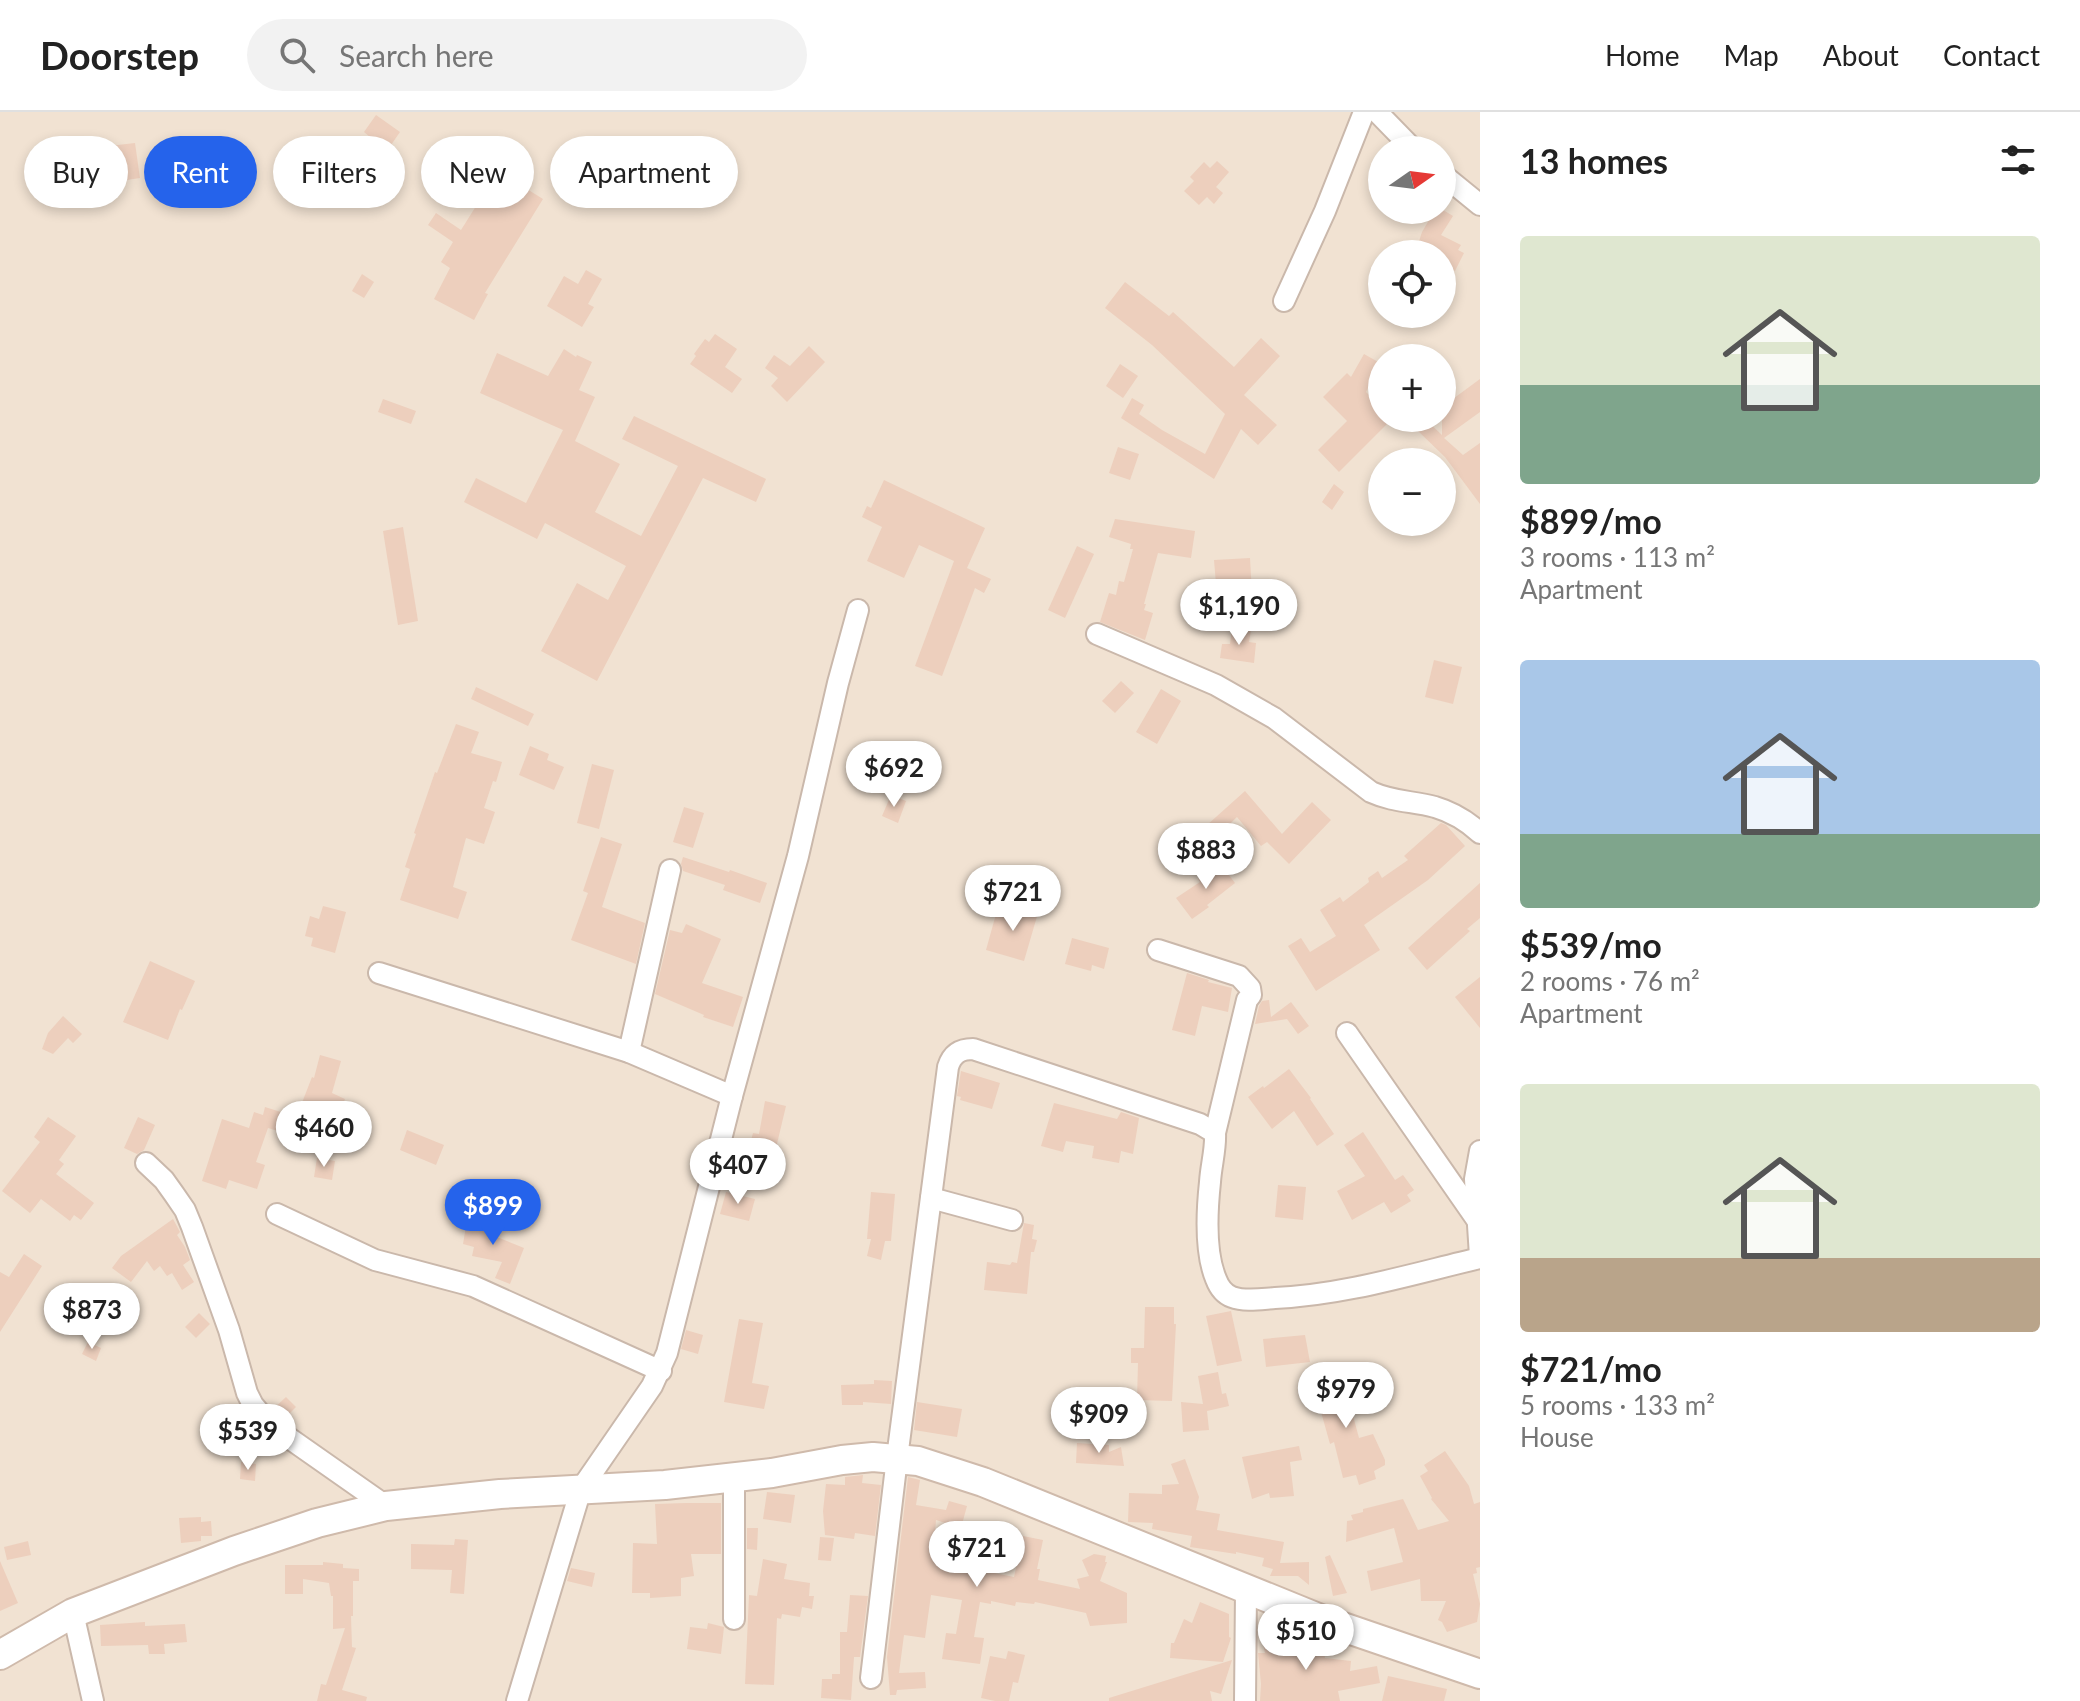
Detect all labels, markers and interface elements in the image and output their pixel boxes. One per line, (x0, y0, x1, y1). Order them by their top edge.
search box (247, 19, 807, 91)
text: Doorstep (40, 32, 199, 78)
icon: search (275, 33, 319, 77)
text: Search here (339, 37, 494, 73)
text: Home (1605, 38, 1680, 72)
text: Map (1724, 38, 1779, 72)
text: About (1823, 38, 1899, 72)
text: Contact (1943, 38, 2040, 72)
chip: Buy (24, 136, 128, 208)
chip: Rent (144, 136, 257, 208)
chip: Filters (273, 136, 405, 208)
chip: New (421, 136, 534, 208)
chip: Apartment (550, 136, 738, 208)
north arrow (1368, 136, 1456, 224)
map controls (1368, 136, 1456, 536)
icon: filters (1996, 138, 2040, 182)
text: 13 homes (1520, 140, 1668, 181)
button: locate (1368, 240, 1456, 328)
icon: home (1708, 288, 1852, 432)
button: + (1368, 344, 1456, 432)
button: − (1368, 448, 1456, 536)
text: $899/mo (1520, 500, 1662, 541)
text: 3 rooms · 113 m² (1520, 541, 1715, 573)
text: Apartment (1520, 573, 1643, 605)
pin: $1,190 (1174, 579, 1304, 647)
text: $1,190 (1198, 589, 1280, 621)
icon: home (1708, 712, 1852, 856)
pin: $692 (847, 741, 941, 809)
text: $692 (864, 751, 924, 783)
pin: $883 (1159, 823, 1253, 891)
text: $883 (1176, 833, 1236, 865)
pin: $721 (966, 865, 1060, 933)
text: $721 (983, 875, 1043, 907)
text: $539/mo (1520, 924, 1662, 965)
text: 2 rooms · 76 m² (1520, 965, 1700, 997)
text: Apartment (1520, 997, 1643, 1029)
pin: $460 (277, 1101, 371, 1169)
text: $460 (294, 1111, 354, 1143)
icon: home (1708, 1136, 1852, 1280)
pin: $407 (691, 1138, 785, 1206)
text: $407 (708, 1148, 768, 1180)
pin: $899 (446, 1179, 540, 1247)
text: $899 (463, 1189, 523, 1221)
pin: $873 (45, 1283, 139, 1351)
text: $873 (62, 1293, 122, 1325)
text: $721/mo (1520, 1348, 1662, 1389)
pin: $979 (1299, 1362, 1393, 1430)
text: $979 (1316, 1372, 1376, 1404)
pin: $909 (1052, 1387, 1146, 1455)
text: 5 rooms · 133 m² (1520, 1389, 1715, 1421)
text: $909 (1069, 1397, 1129, 1429)
pin: $539 (201, 1404, 295, 1472)
text: $539 (218, 1414, 278, 1446)
text: House (1520, 1421, 1594, 1453)
pin: $721 (930, 1521, 1024, 1589)
text: $721 (947, 1531, 1007, 1563)
pin: $510 (1259, 1604, 1353, 1672)
text: $510 (1276, 1614, 1336, 1646)

